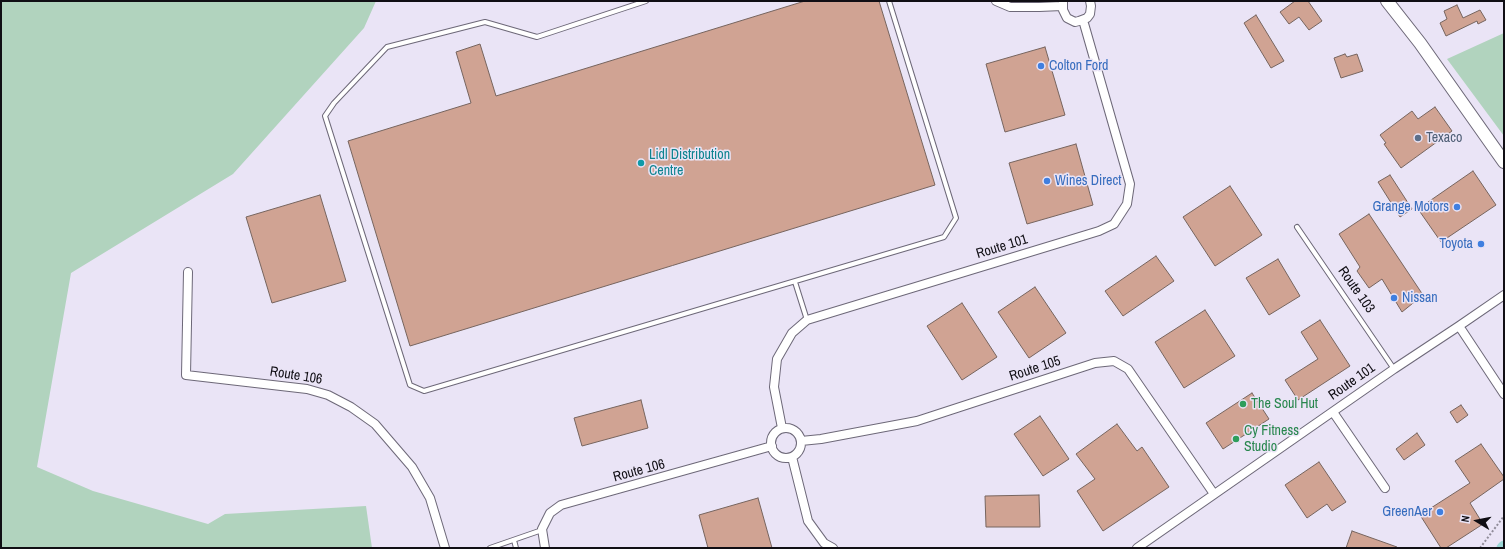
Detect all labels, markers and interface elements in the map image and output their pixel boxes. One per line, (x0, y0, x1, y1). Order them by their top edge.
place label: Colton Ford (1049, 58, 1108, 74)
marker: Colton Ford (1036, 61, 1046, 71)
place label: Texaco (1426, 130, 1462, 146)
marker: Texaco (1413, 133, 1423, 143)
place label: Lidl Distribution Centre (649, 147, 730, 180)
marker: Lidl Distribution Centre (636, 158, 646, 168)
place label: Wines Direct (1055, 173, 1121, 189)
marker: Wines Direct (1042, 176, 1052, 186)
place label: Grange Motors (1372, 199, 1449, 215)
marker: Grange Motors (1452, 202, 1462, 212)
street label: Route 101 (974, 231, 1030, 263)
place label: Toyota (1439, 236, 1473, 252)
marker: Toyota (1476, 239, 1486, 249)
street label: Route 103 (1334, 263, 1378, 317)
place label: Nissan (1402, 290, 1438, 306)
marker: Nissan (1389, 293, 1399, 303)
street label: Route 105 (1007, 353, 1063, 385)
street label: Route 101 (1325, 360, 1379, 404)
street label: Route 106 (269, 364, 323, 388)
place label: The Soul Hut (1251, 396, 1318, 412)
marker: The Soul Hut (1238, 399, 1248, 409)
place label: Cy Fitness Studio (1244, 423, 1299, 456)
marker: Cy Fitness Studio (1231, 434, 1241, 444)
street label: Route 106 (611, 456, 667, 486)
north arrow (1457, 501, 1497, 541)
place label: GreenAer (1382, 504, 1432, 520)
marker: GreenAer (1435, 507, 1445, 517)
text: N (1458, 515, 1473, 523)

